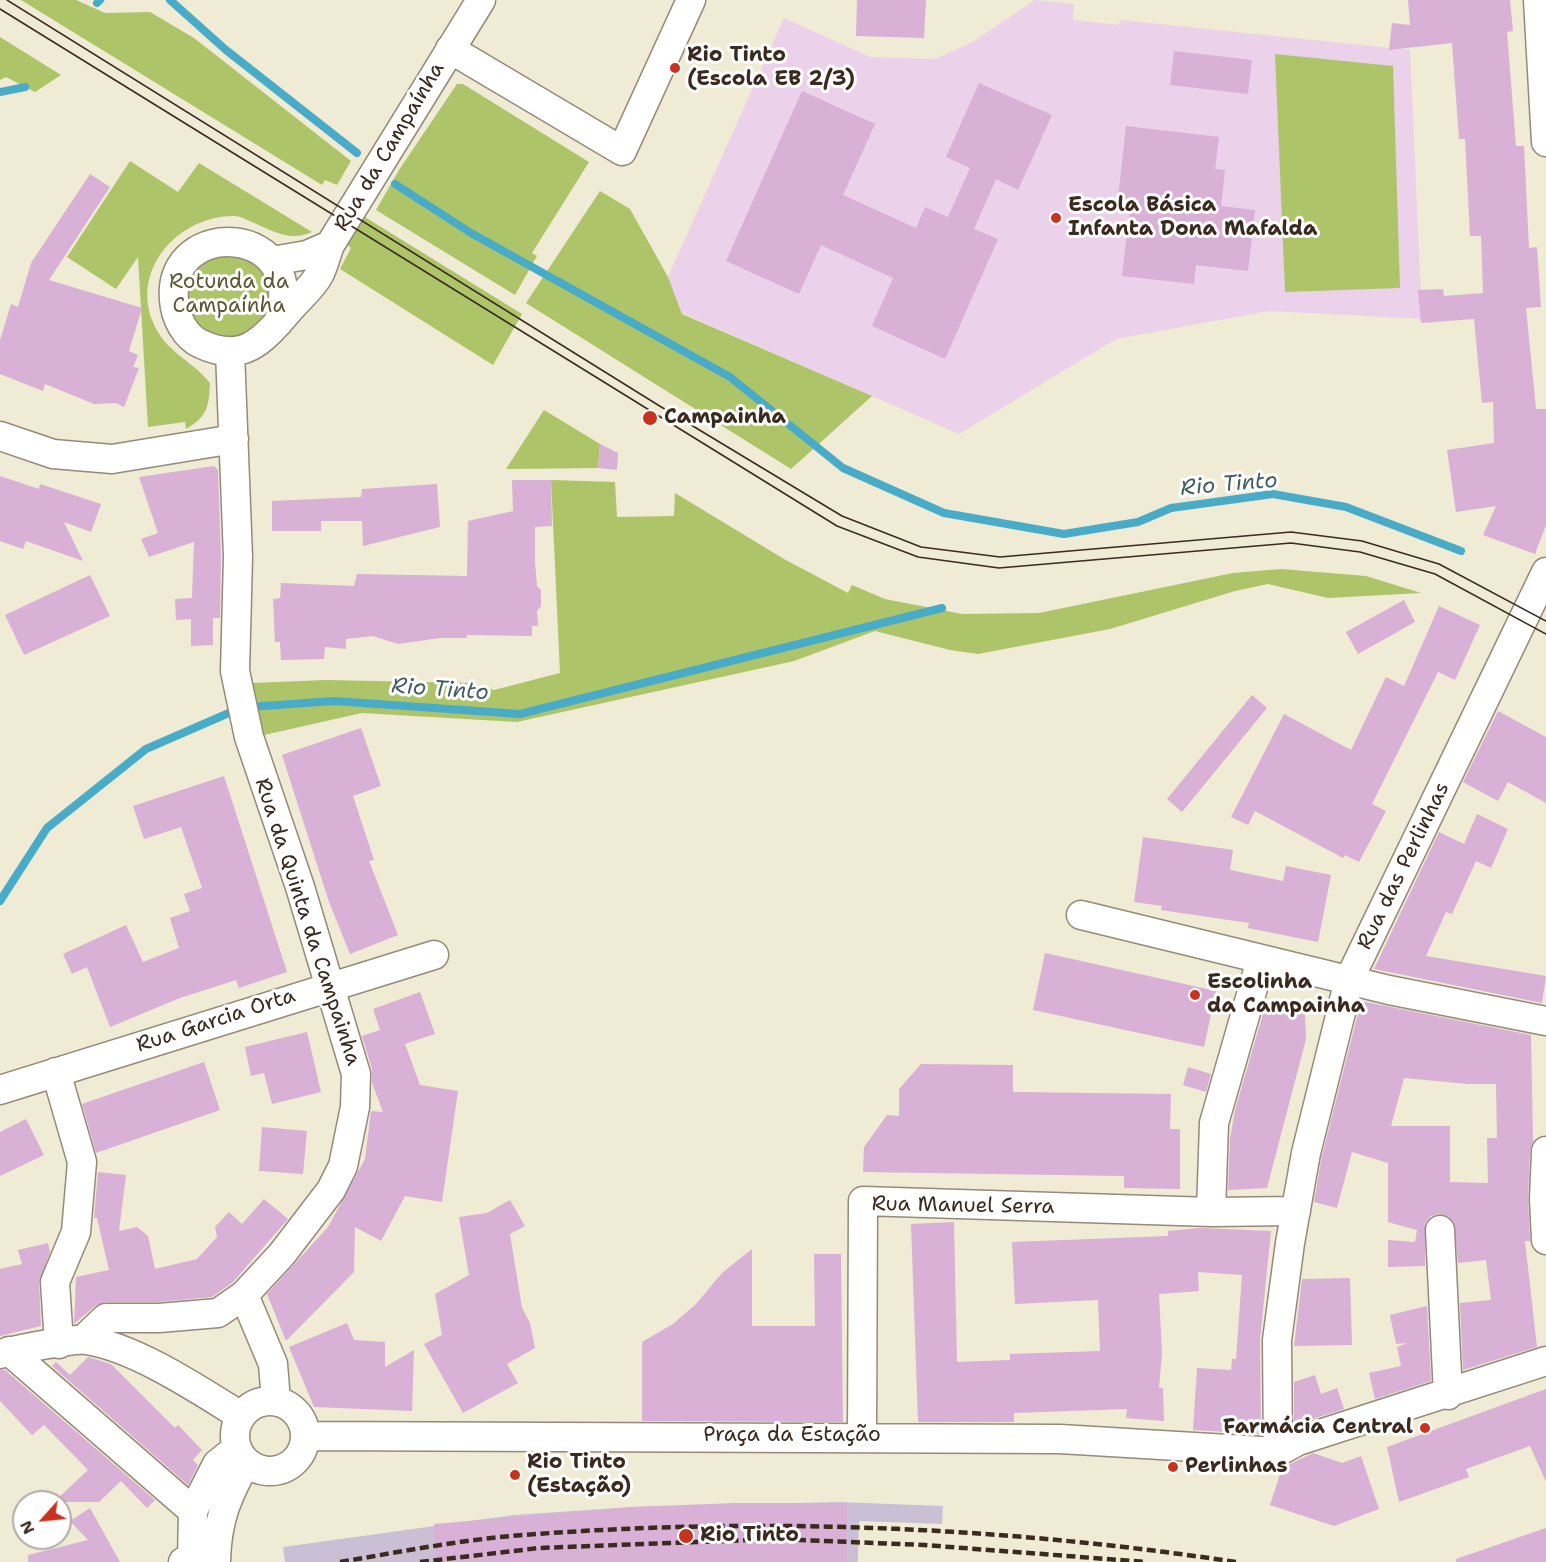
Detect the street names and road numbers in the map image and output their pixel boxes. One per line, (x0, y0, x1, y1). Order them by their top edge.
street label: Rua da Campaínha (330, 58, 450, 236)
street label: Rua da Quinta da Campainha (249, 775, 365, 1069)
street label: Rua das Perlinhas (1353, 778, 1455, 954)
street label: Rua Garcia Orta (133, 983, 299, 1059)
street label: Rua Manuel Serra (871, 1192, 1055, 1220)
street label: Praça da Estação (703, 1423, 881, 1449)

